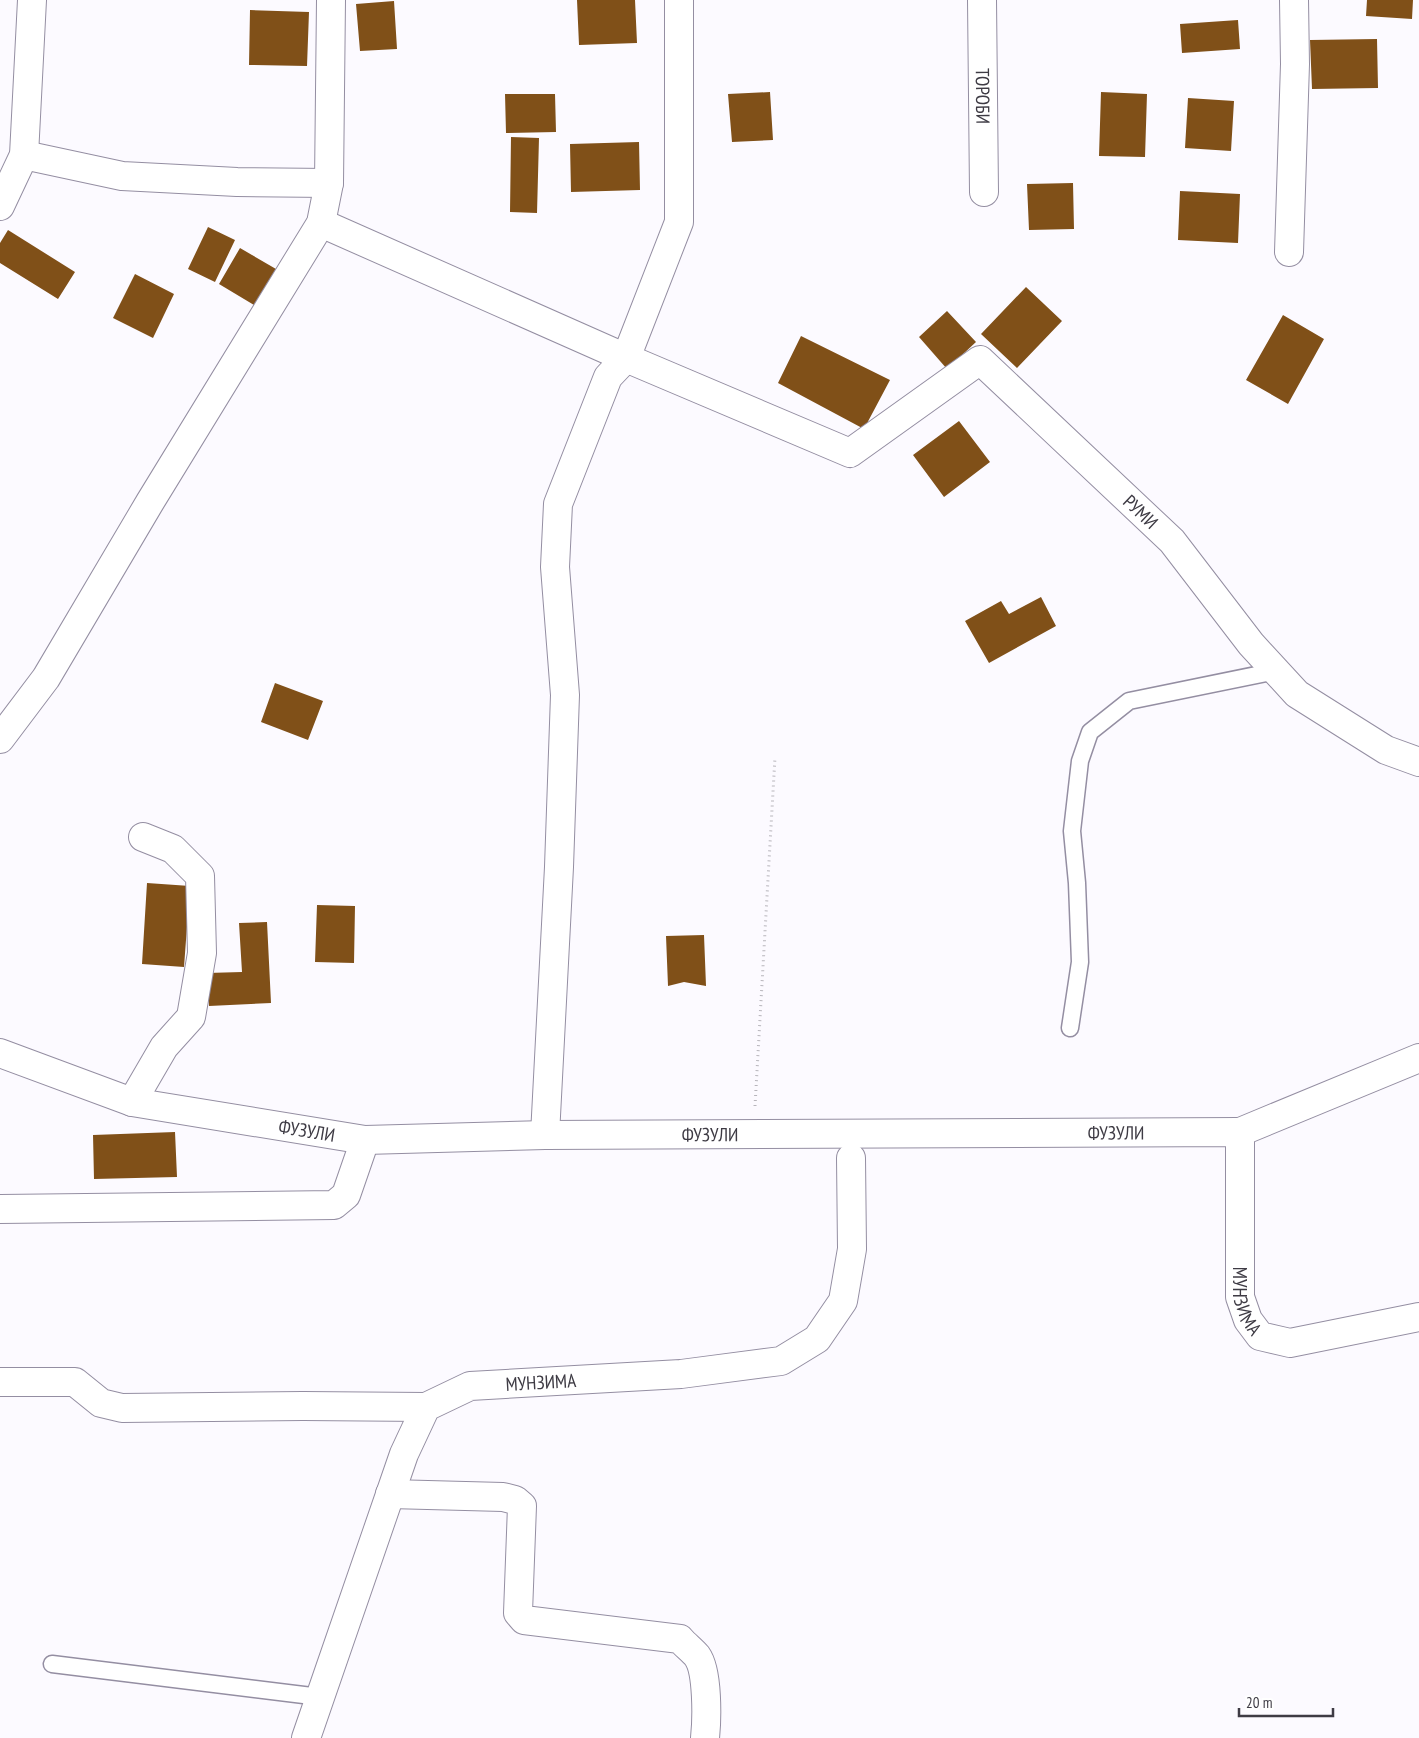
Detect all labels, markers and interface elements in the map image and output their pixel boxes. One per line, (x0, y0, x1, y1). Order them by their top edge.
street label: ТОРОБИ (971, 68, 995, 124)
street label: РУМИ (1118, 489, 1163, 534)
street label: ФУЗУЛИ (277, 1114, 337, 1147)
street label: ФУЗУЛИ (1088, 1120, 1144, 1145)
street label: ФУЗУЛИ (682, 1122, 738, 1146)
street label: МУНЗИМА (1228, 1267, 1267, 1340)
street label: МУНЗИМА (505, 1368, 577, 1396)
scale bar (1239, 1686, 1333, 1718)
text: 20 m (1246, 1693, 1272, 1712)

